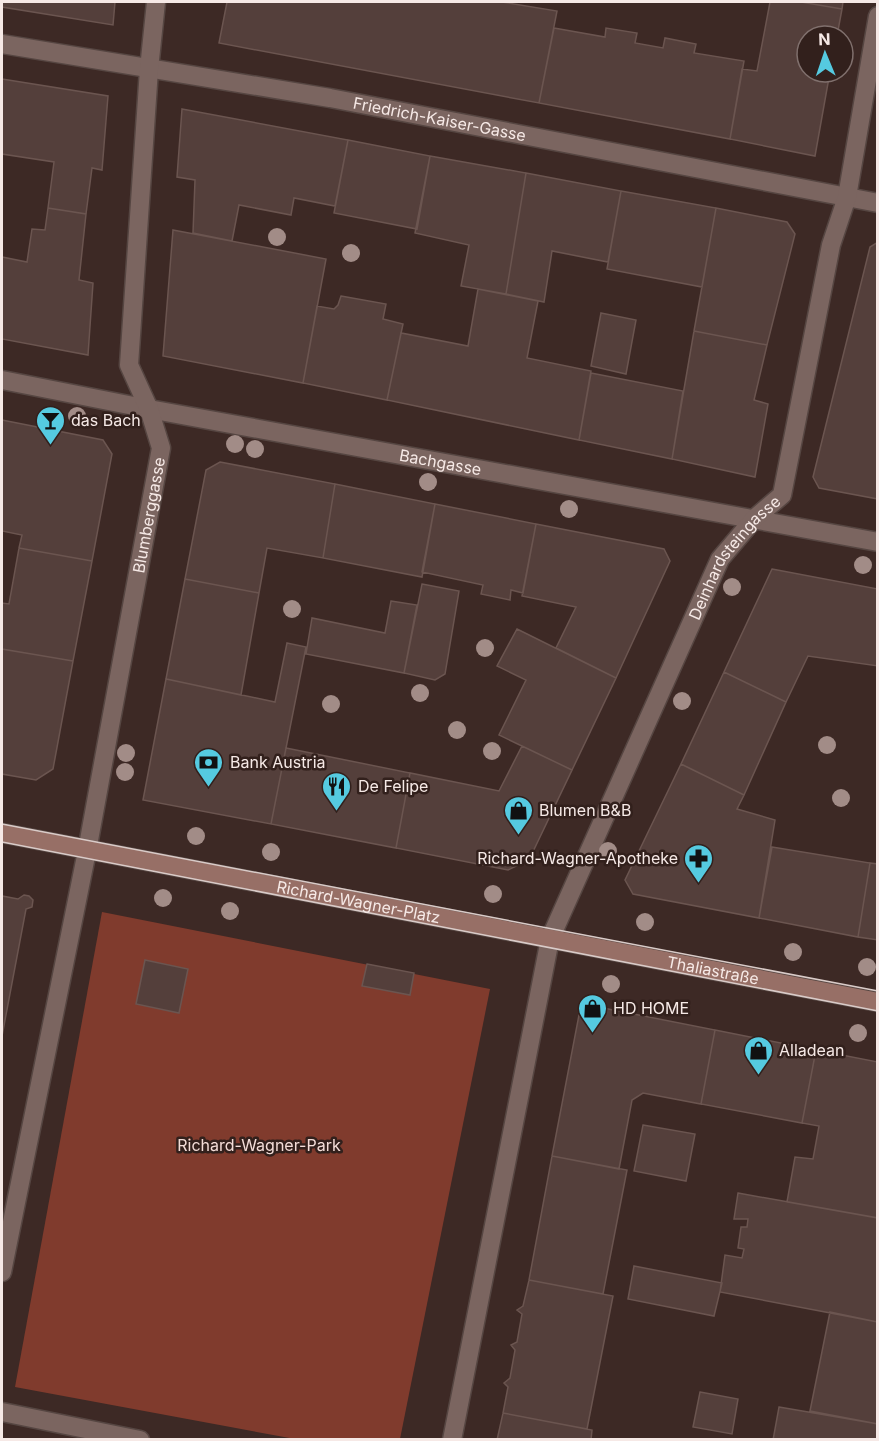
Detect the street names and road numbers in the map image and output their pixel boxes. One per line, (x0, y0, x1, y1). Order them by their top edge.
street label: Friedrich-Kaiser-Gasse (351, 93, 528, 145)
street label: Bachgasse (398, 445, 483, 479)
street label: Blumberggasse (128, 455, 169, 575)
street label: Deinhardsteingasse (684, 491, 784, 623)
street label: Richard-Wagner-Platz (275, 876, 442, 927)
street label: Thaliastraße (665, 951, 761, 989)

